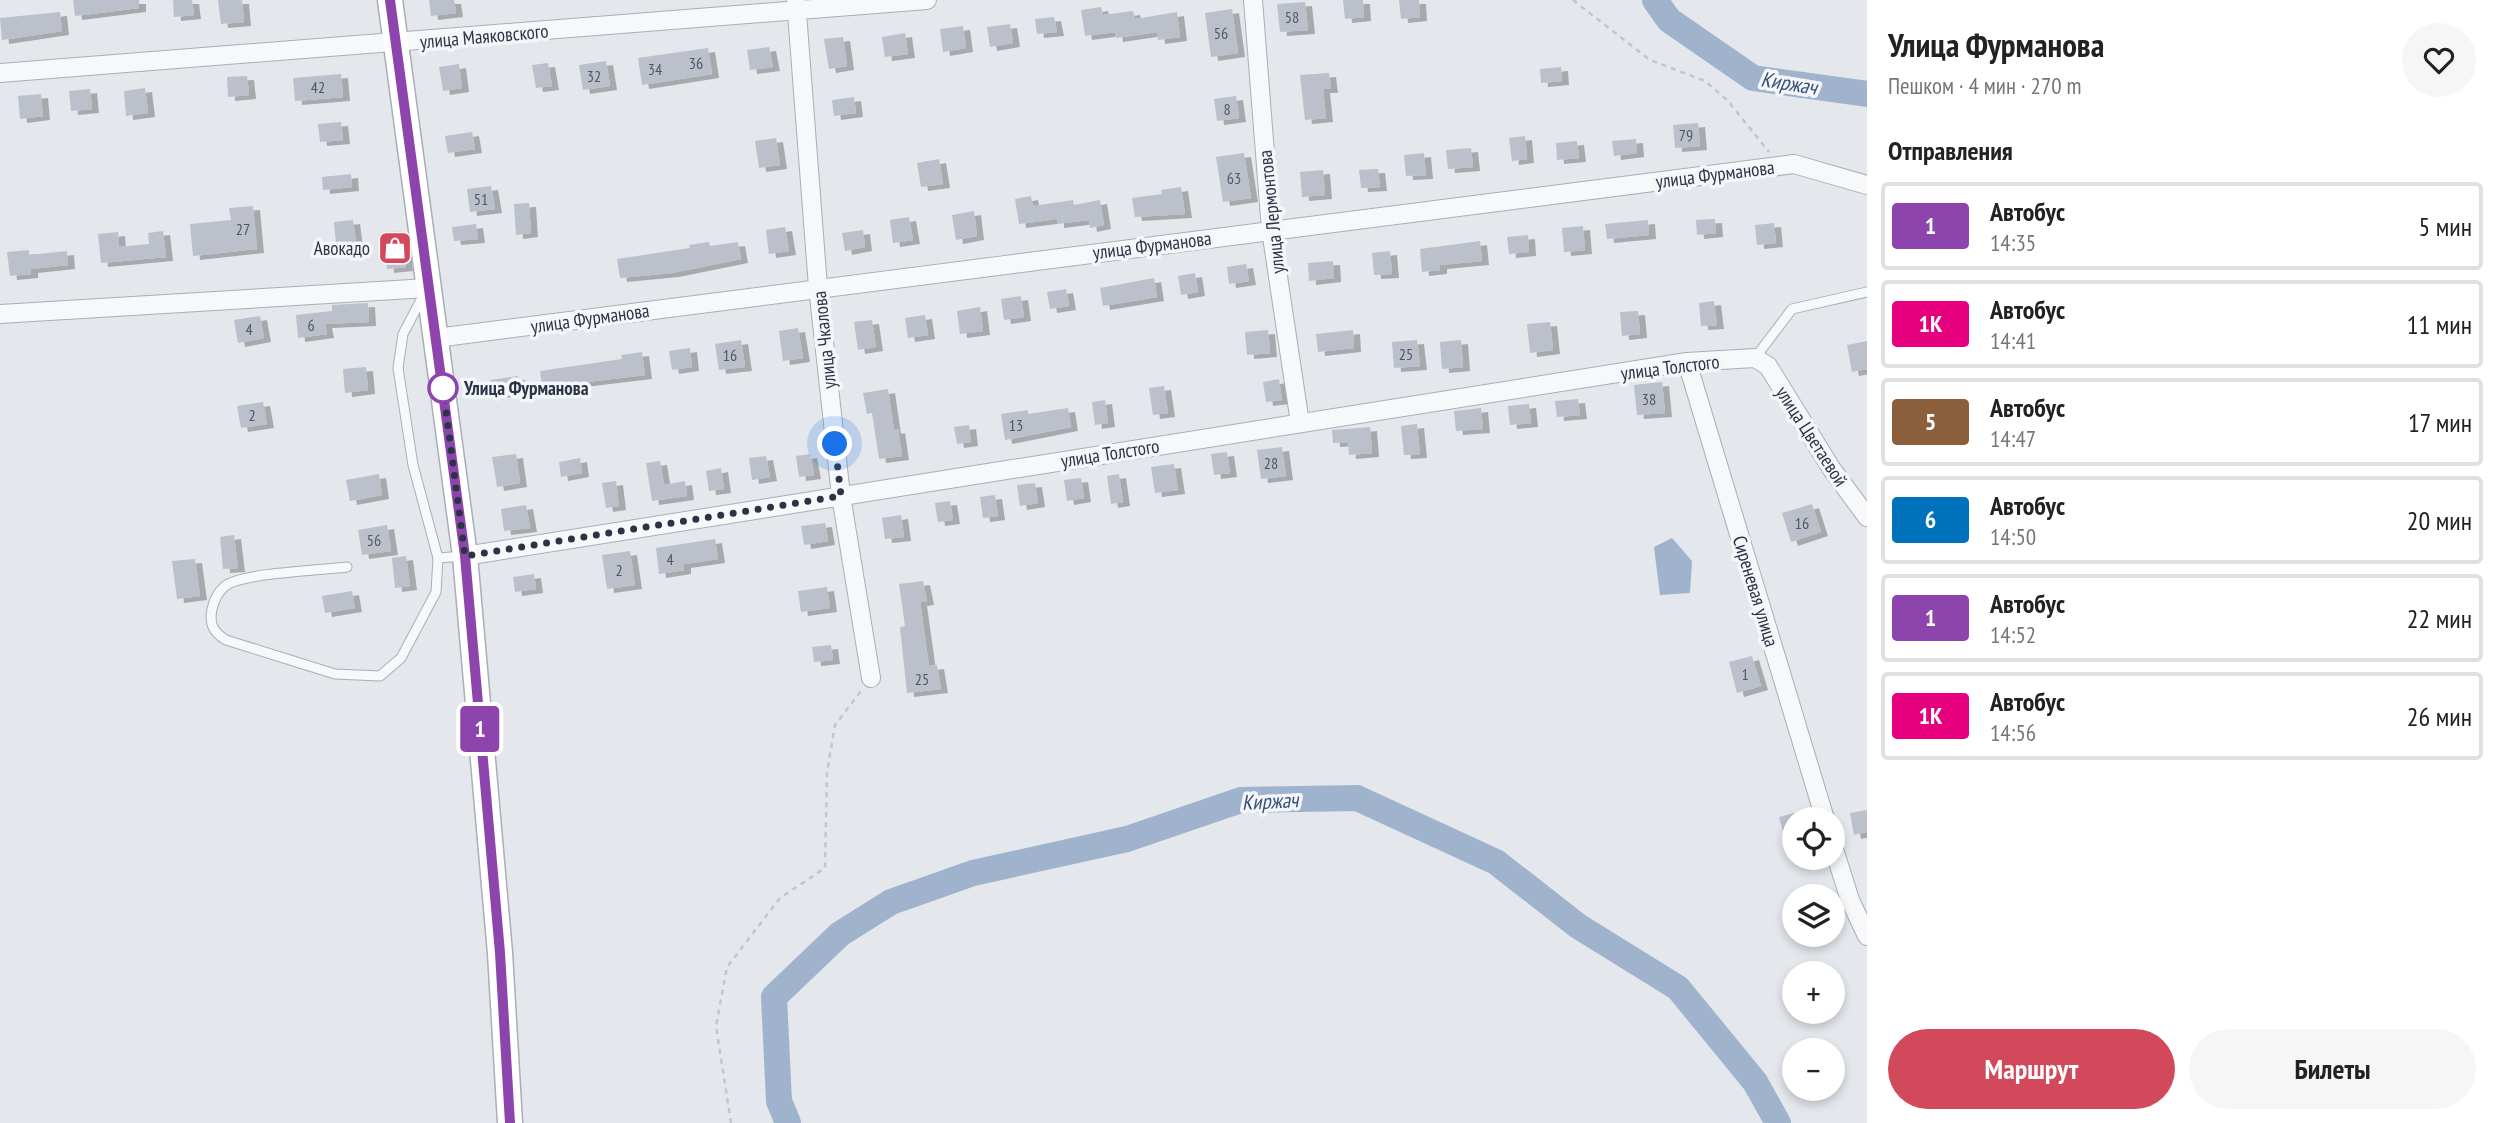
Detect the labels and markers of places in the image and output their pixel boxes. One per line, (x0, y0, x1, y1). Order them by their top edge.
shop icon: Авокадо (376, 229, 414, 267)
place label: Авокадо (314, 236, 370, 260)
marker: Улица Фурманова (428, 373, 458, 403)
place label: Улица Фурманова (463, 376, 589, 400)

